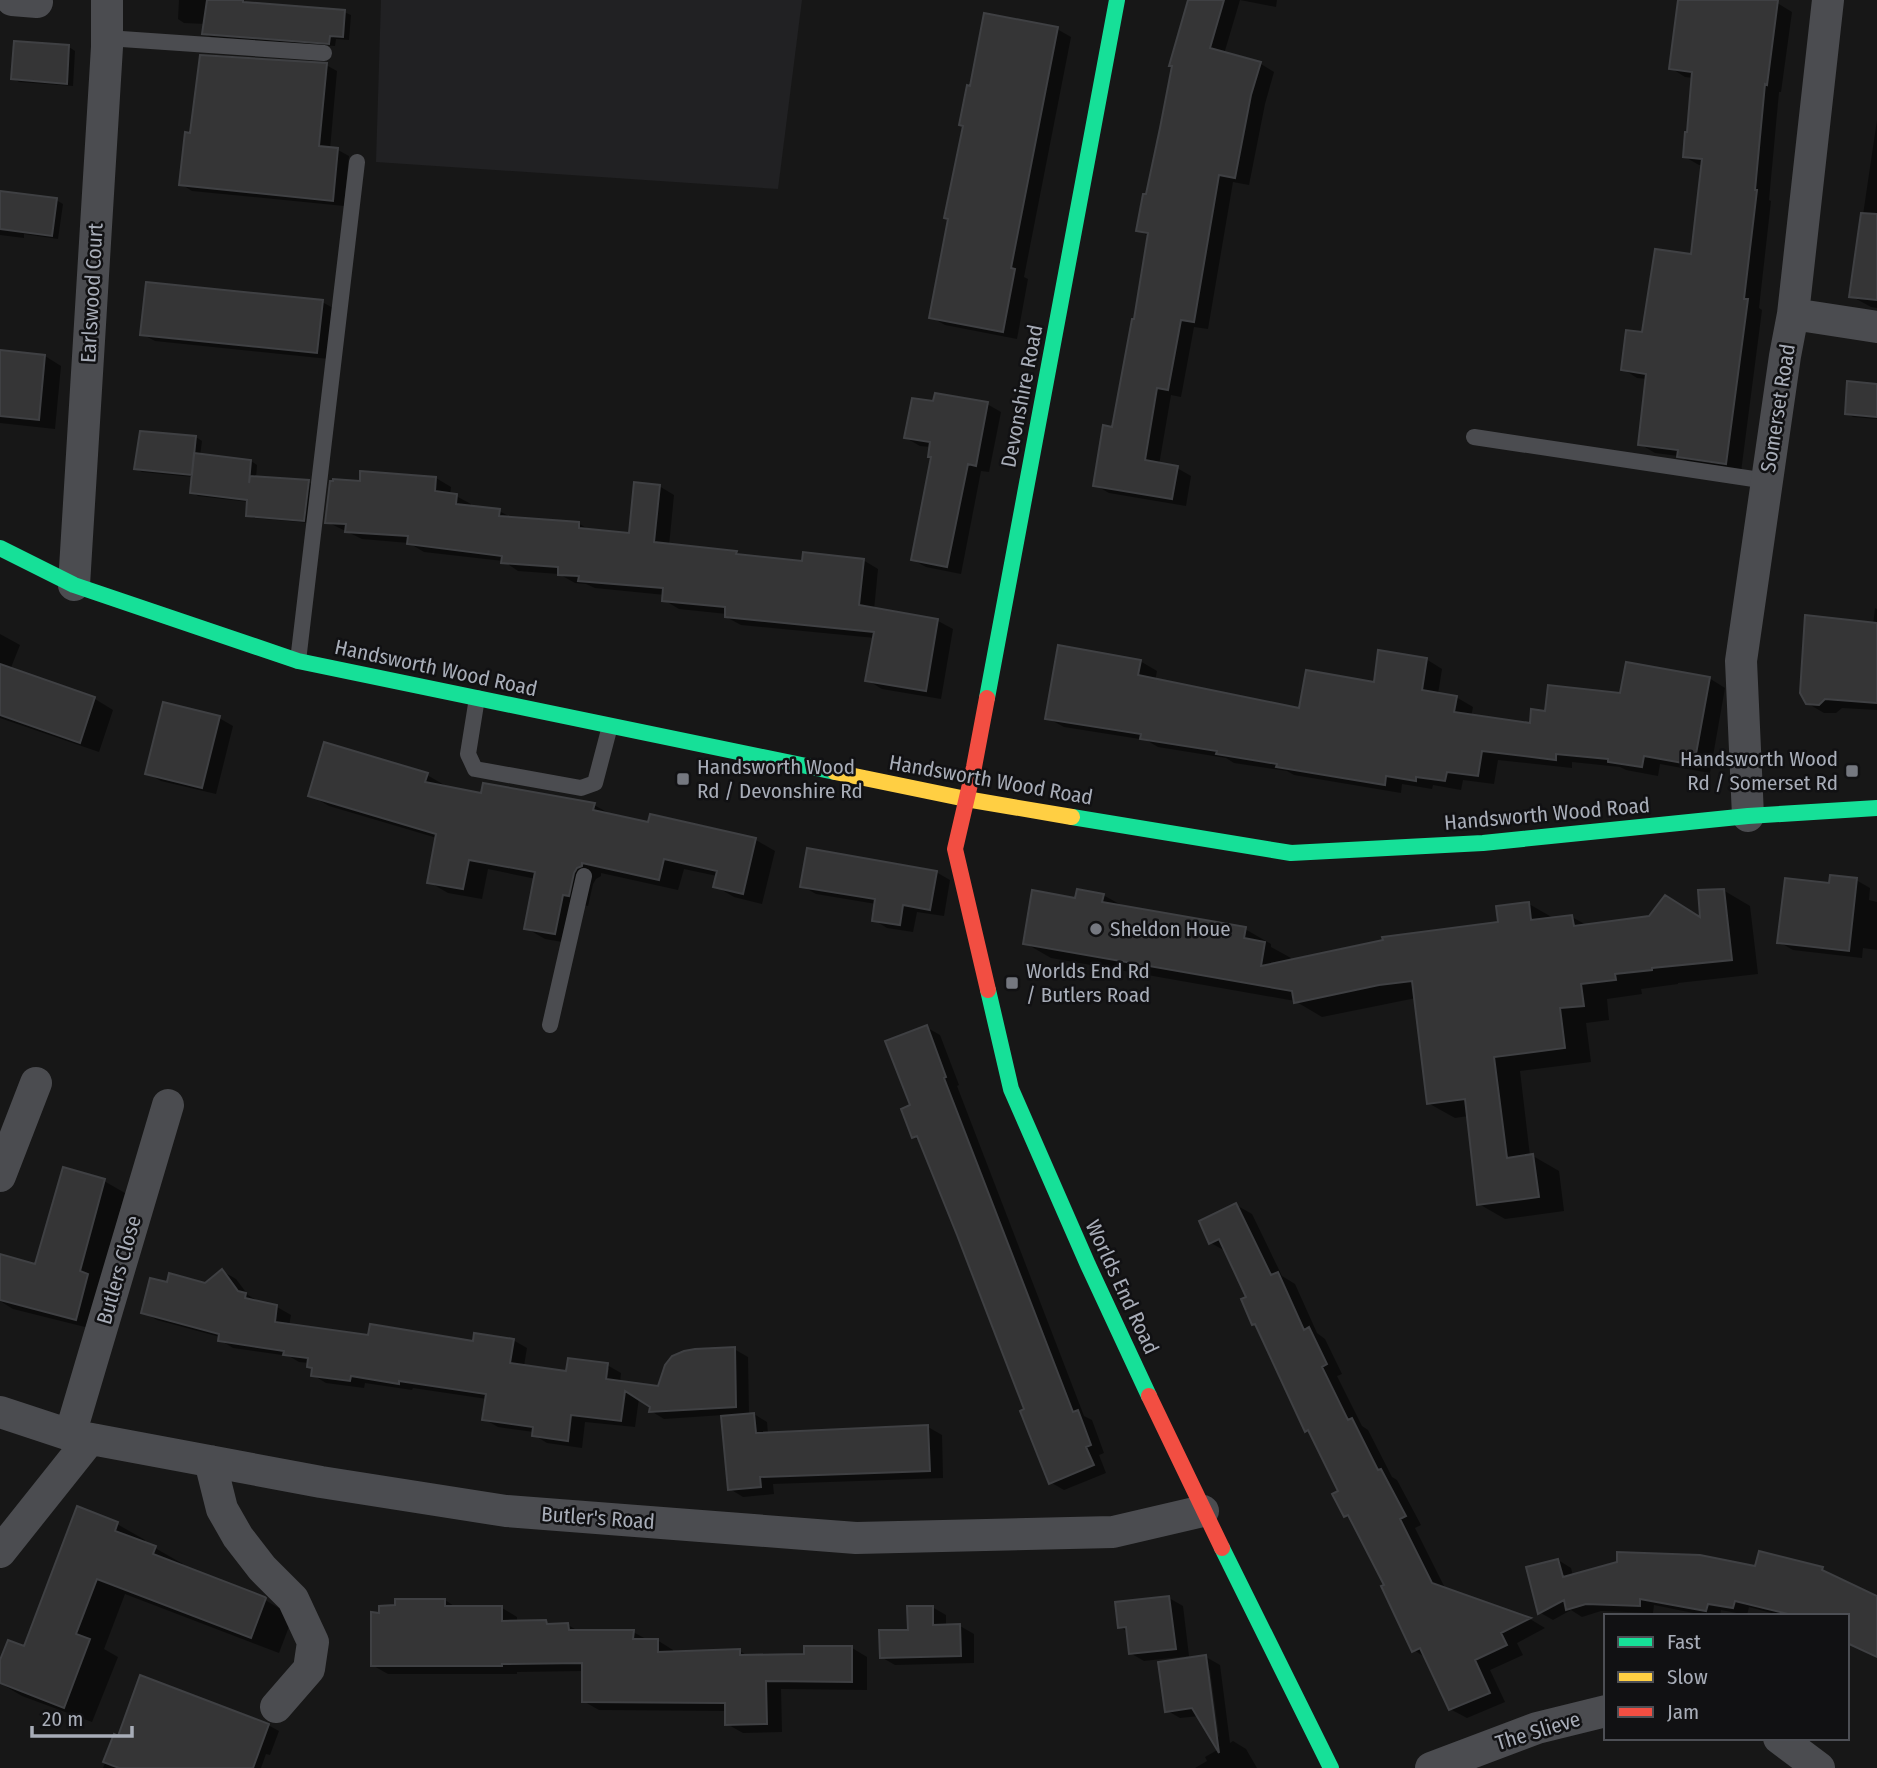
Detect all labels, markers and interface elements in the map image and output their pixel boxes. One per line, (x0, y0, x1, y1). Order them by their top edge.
street label: Earlswood Court (75, 222, 109, 364)
street label: Devonshire Road (995, 322, 1049, 470)
street label: Somerset Road (1755, 342, 1801, 474)
street label: Handsworth Wood Road (332, 634, 540, 702)
place label: Handsworth Wood Rd / Somerset Rd (1680, 746, 1838, 796)
street label: Handsworth Wood Road (887, 749, 1095, 811)
place label: Handsworth Wood Rd / Devonshire Rd (697, 754, 863, 804)
marker: Handsworth Wood Rd / Somerset Rd (1844, 763, 1860, 779)
marker: Handsworth Wood Rd / Devonshire Rd (675, 771, 691, 787)
street label: Handsworth Wood Road (1443, 792, 1651, 836)
place label: Sheldon Houe (1110, 916, 1231, 942)
marker: Sheldon Houe (1088, 921, 1104, 937)
place label: Worlds End Rd / Butlers Road (1026, 958, 1150, 1008)
marker: Worlds End Rd / Butlers Road (1004, 975, 1020, 991)
street label: Butlers Close (91, 1213, 147, 1327)
street label: Worlds End Road (1080, 1216, 1164, 1358)
street label: Butler's Road (540, 1501, 656, 1535)
legend (1604, 1614, 1849, 1740)
text: Fast (1667, 1629, 1701, 1655)
text: Slow (1667, 1664, 1708, 1690)
scale bar (32, 1694, 131, 1738)
text: Jam (1667, 1699, 1699, 1725)
text: 20 m (42, 1706, 83, 1732)
street label: The Slieve (1492, 1706, 1584, 1756)

